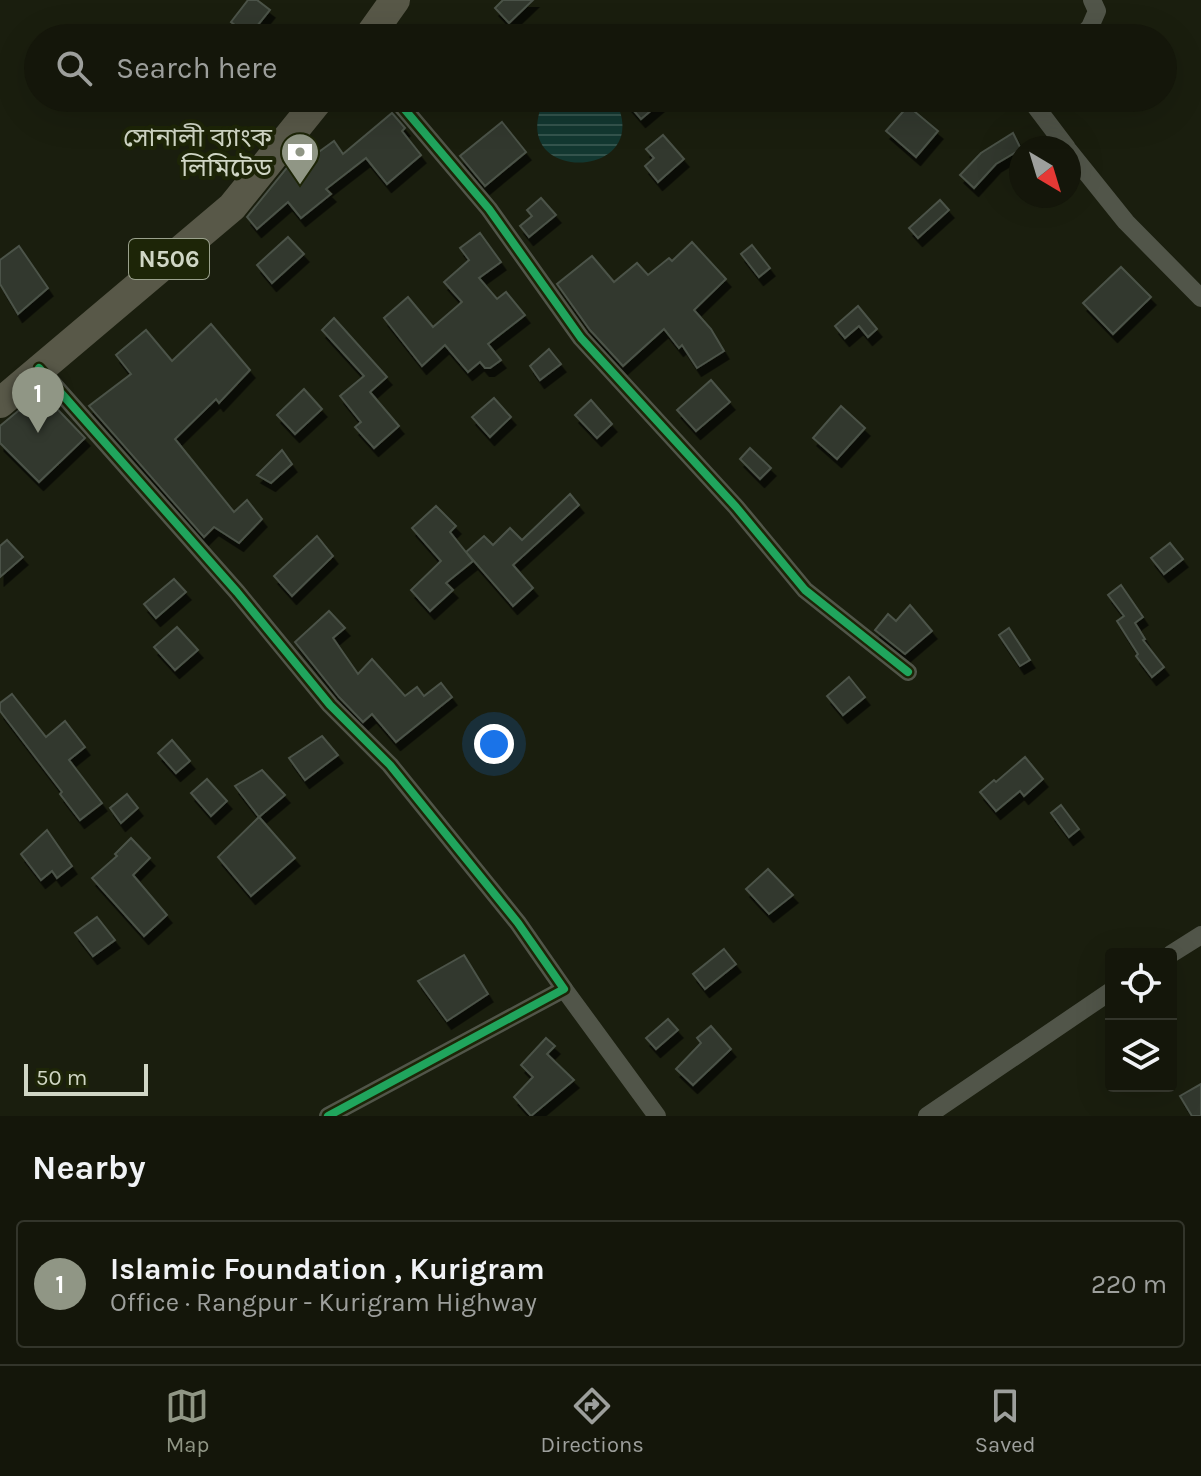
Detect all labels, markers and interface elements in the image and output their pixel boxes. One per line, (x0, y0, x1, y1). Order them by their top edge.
search box (24, 24, 1177, 112)
icon: search (52, 46, 96, 90)
text: Search here (116, 50, 277, 86)
place label: সোনালী ব্যাংক লিমিটেড (123, 122, 273, 183)
bank icon: সোনালী ব্যাংক লিমিটেড (279, 131, 321, 186)
north arrow (1009, 136, 1081, 208)
road number: N506 (129, 239, 209, 279)
pin: 1 (12, 367, 64, 433)
your location (474, 724, 514, 764)
map controls (1105, 948, 1177, 1092)
button: locate (1105, 948, 1177, 1020)
button: layers (1105, 1020, 1177, 1092)
scale bar (24, 1060, 148, 1096)
text: 50 m (36, 1065, 87, 1091)
text: Nearby (32, 1148, 146, 1188)
text: Islamic Foundation , Kurigram (110, 1251, 545, 1287)
text: 1 (55, 1269, 65, 1300)
text: 220 m (1091, 1269, 1167, 1300)
text: Office · Rangpur - Kurigram Highway (110, 1287, 537, 1318)
tab: Map (165, 1384, 209, 1458)
tab: Directions (540, 1384, 644, 1458)
tab: Saved (975, 1384, 1036, 1458)

